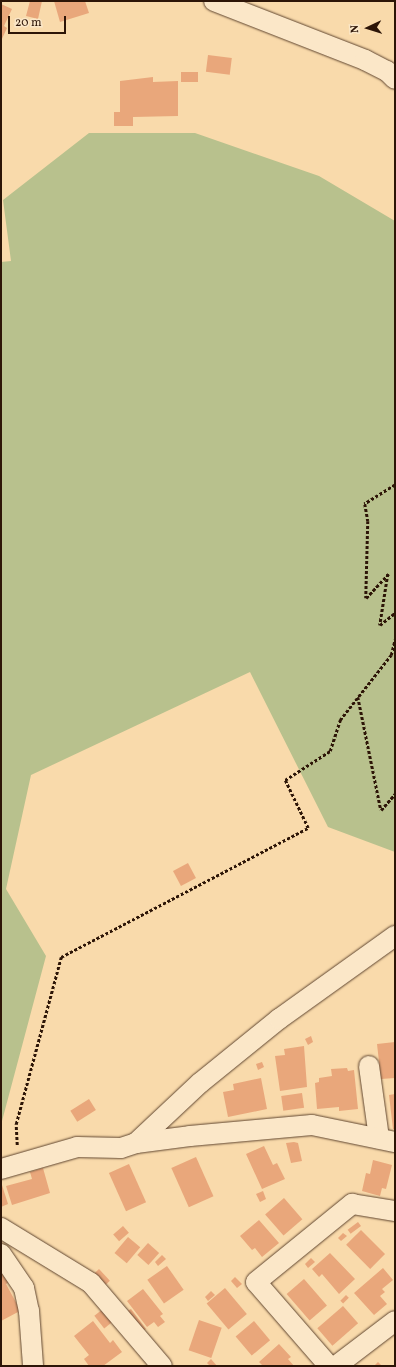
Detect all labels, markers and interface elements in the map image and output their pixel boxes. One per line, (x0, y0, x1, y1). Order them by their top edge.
scale bar (10, 8, 68, 34)
north arrow (348, 8, 388, 48)
text: 20 m (15, 15, 42, 31)
text: N (348, 24, 363, 33)

